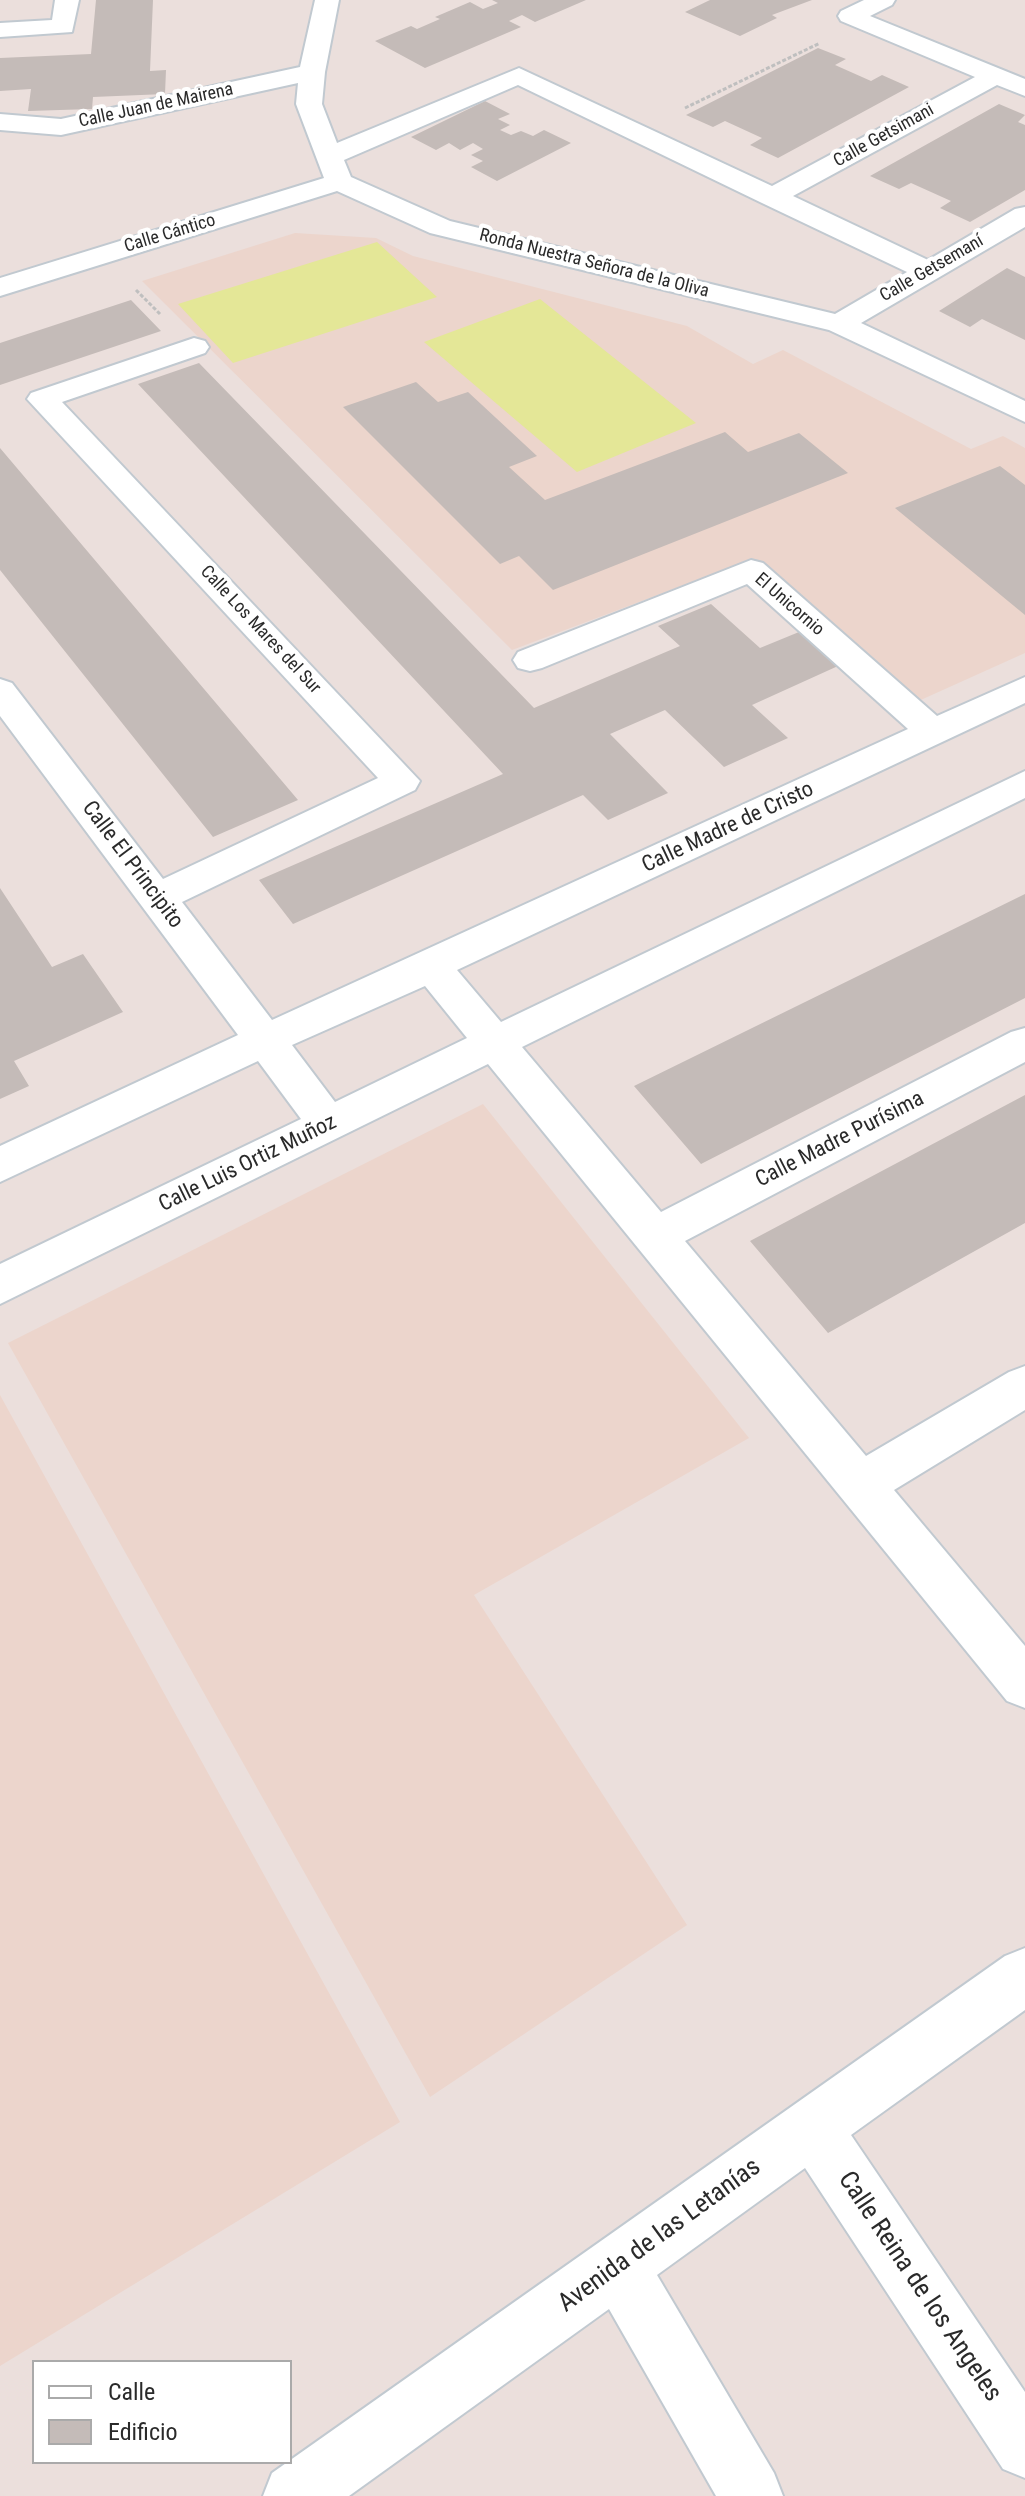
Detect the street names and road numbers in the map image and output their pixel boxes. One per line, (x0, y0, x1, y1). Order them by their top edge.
street label: Calle Juan de Mairena (77, 79, 235, 133)
street label: Calle Getsimani (830, 100, 938, 172)
street label: Calle Cántico (122, 210, 218, 258)
street label: Ronda Nuestra Señora de la Oliva (477, 225, 711, 303)
street label: Calle Getsemaní (876, 231, 988, 307)
street label: Calle Los Mares del Sur (195, 562, 325, 698)
street label: El Unicornio (750, 569, 828, 641)
street label: Calle Madre de Cristo (638, 777, 818, 879)
street label: Calle El Principito (76, 796, 188, 934)
street label: Calle Madre Purísima (751, 1086, 929, 1194)
street label: Calle Luis Ortiz Muñoz (155, 1110, 341, 1218)
street label: Avenida de las Letanías (553, 2152, 767, 2320)
street label: Calle Reina de los Angeles (830, 2166, 1008, 2408)

